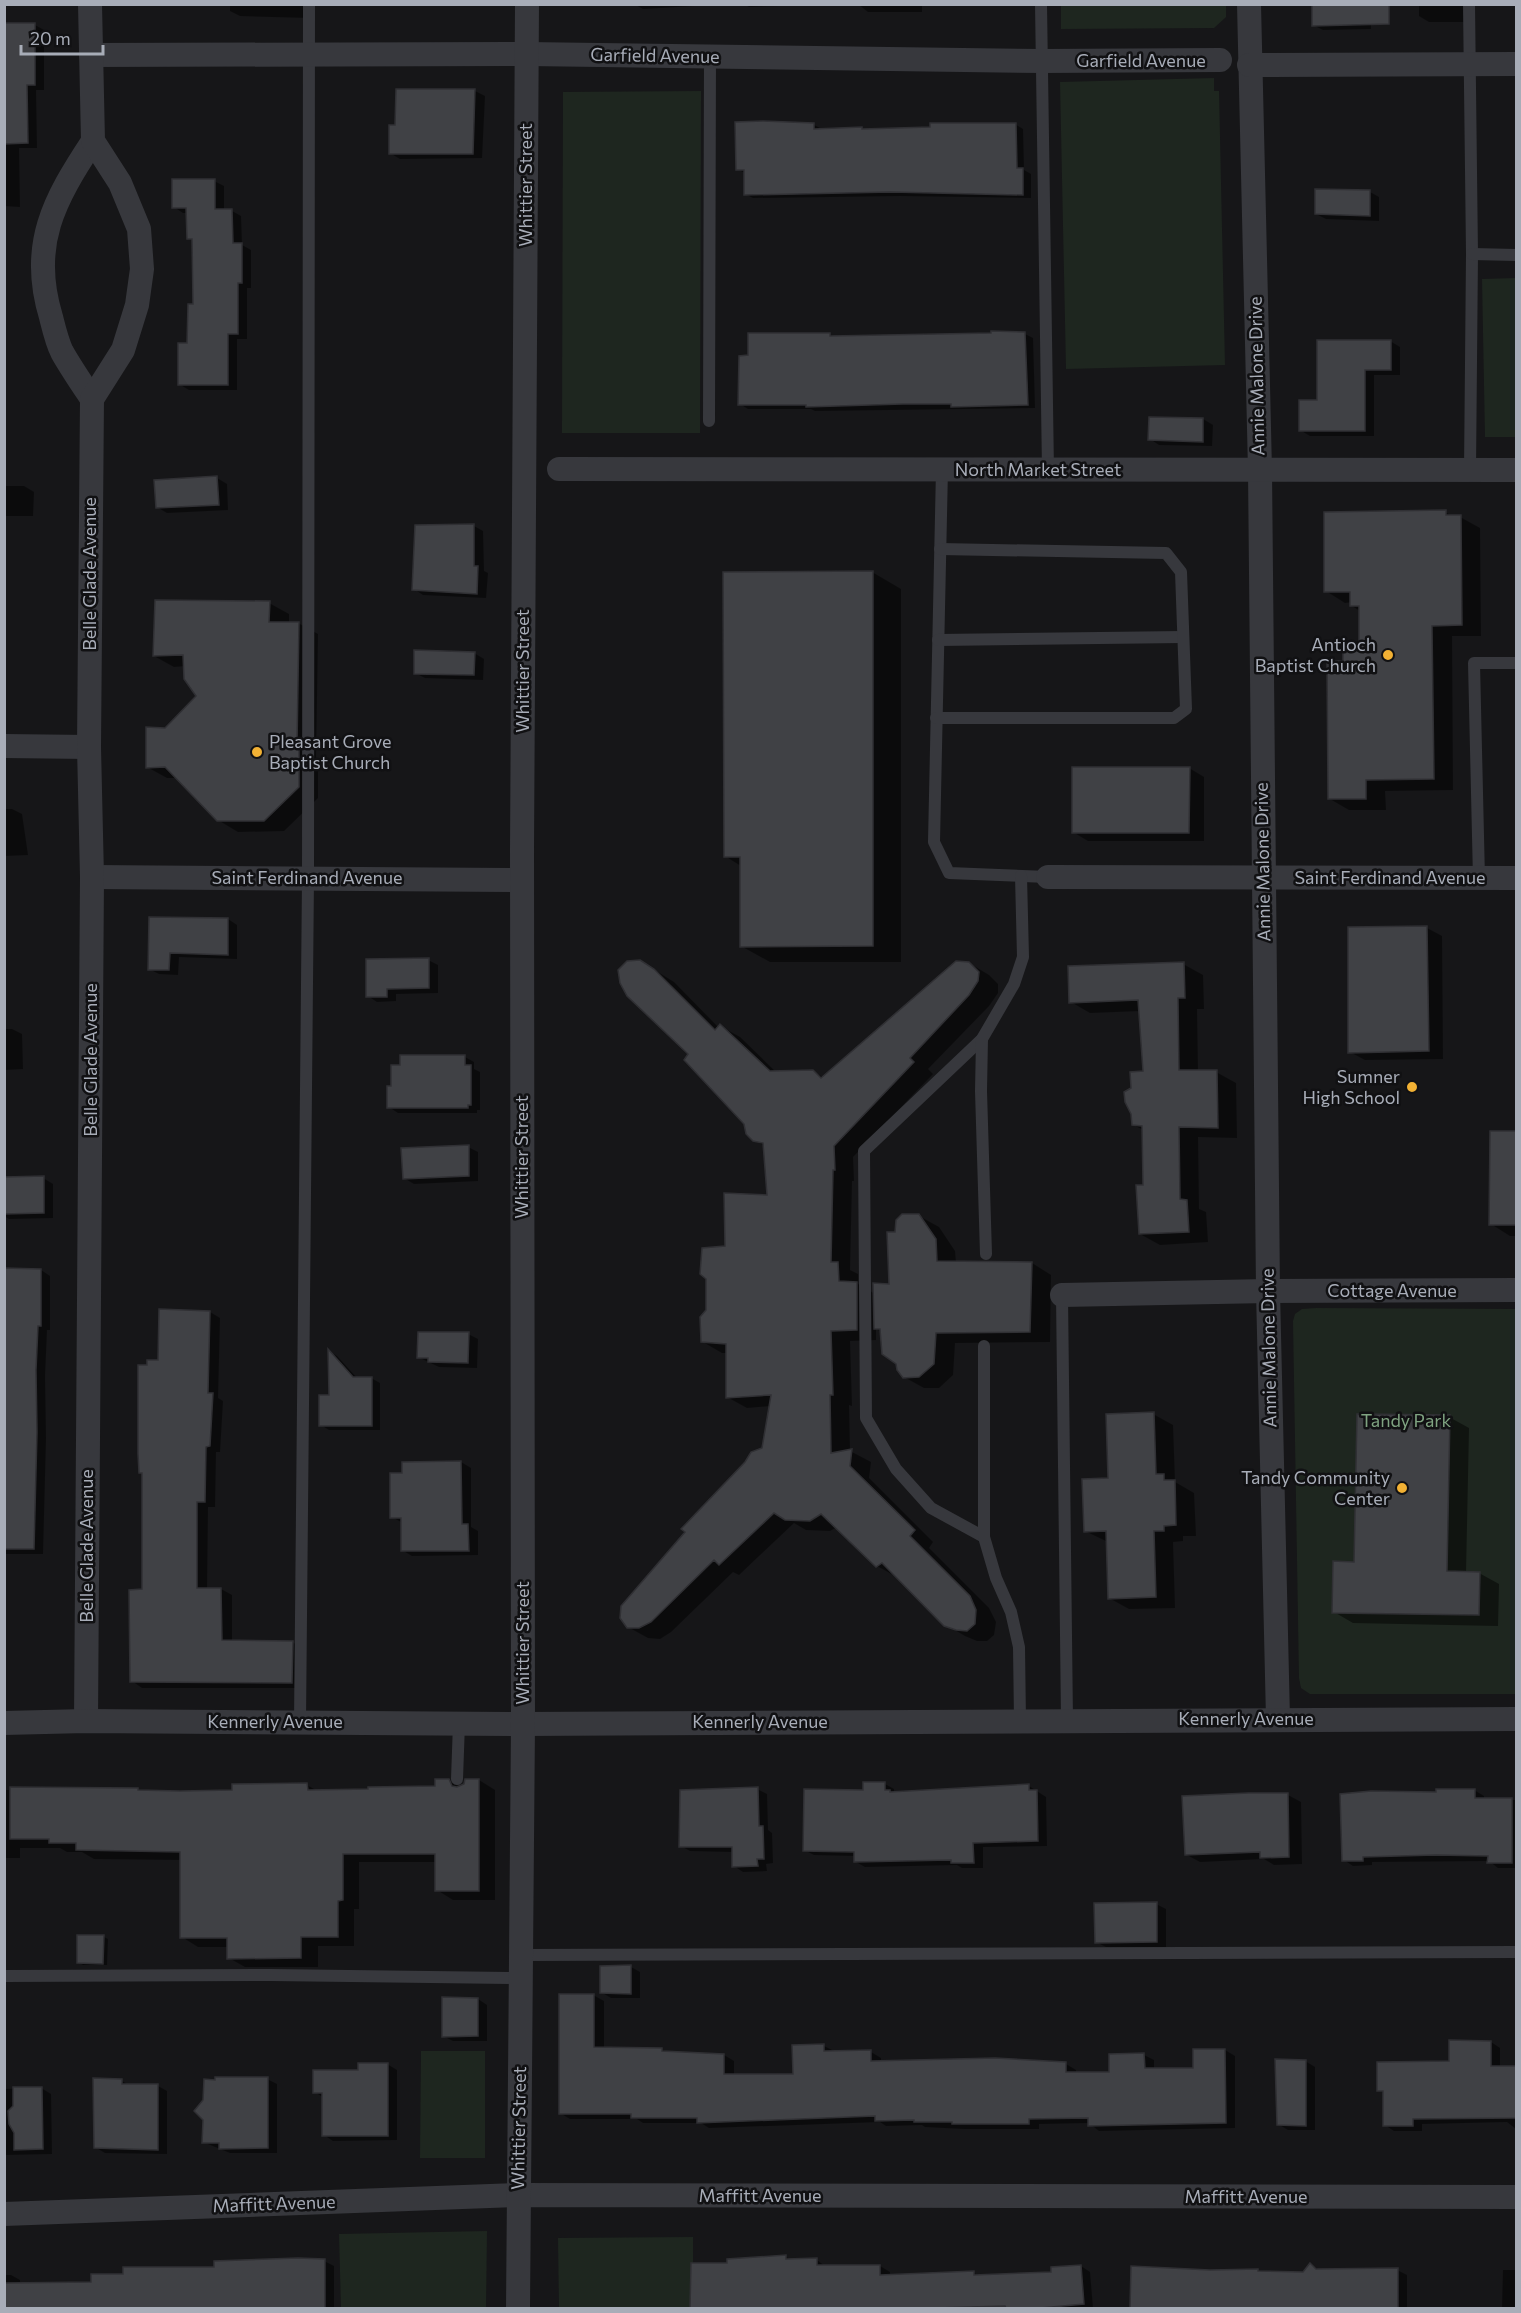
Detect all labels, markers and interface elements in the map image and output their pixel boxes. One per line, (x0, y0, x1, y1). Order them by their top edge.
scale bar (21, 18, 104, 56)
text: 20 m (30, 27, 71, 49)
street label: Garfield Avenue (590, 43, 720, 67)
street label: Garfield Avenue (1076, 49, 1206, 71)
street label: Whittier Street (514, 123, 536, 247)
street label: Annie Malone Drive (1244, 296, 1268, 456)
street label: North Market Street (955, 458, 1121, 480)
street label: Belle Glade Avenue (78, 497, 100, 651)
street label: Whittier Street (511, 609, 533, 733)
place label: Antioch Baptist Church (1255, 633, 1376, 676)
marker: Antioch Baptist Church (1381, 648, 1395, 662)
place label: Pleasant Grove Baptist Church (269, 730, 391, 773)
marker: Pleasant Grove Baptist Church (250, 745, 264, 759)
street label: Annie Malone Drive (1250, 782, 1274, 942)
street label: Saint Ferdinand Avenue (212, 866, 402, 888)
street label: Saint Ferdinand Avenue (1295, 866, 1485, 888)
street label: Belle Glade Avenue (79, 983, 101, 1137)
place label: Sumner High School (1303, 1065, 1400, 1108)
marker: Sumner High School (1405, 1080, 1419, 1094)
street label: Whittier Street (510, 1095, 532, 1219)
street label: Annie Malone Drive (1256, 1268, 1280, 1428)
street label: Cottage Avenue (1327, 1279, 1457, 1301)
park label: Tandy Park (1361, 1409, 1452, 1431)
place label: Tandy Community Center (1241, 1466, 1390, 1509)
street label: Belle Glade Avenue (75, 1469, 97, 1623)
marker: Tandy Community Center (1395, 1481, 1409, 1495)
street label: Whittier Street (511, 1581, 533, 1705)
street label: Kennerly Avenue (1178, 1707, 1314, 1729)
street label: Kennerly Avenue (207, 1710, 343, 1732)
street label: Kennerly Avenue (692, 1710, 828, 1732)
street label: Whittier Street (506, 2066, 530, 2190)
street label: Maffitt Avenue (698, 2184, 822, 2206)
street label: Maffitt Avenue (1184, 2185, 1308, 2207)
street label: Maffitt Avenue (212, 2190, 336, 2216)

